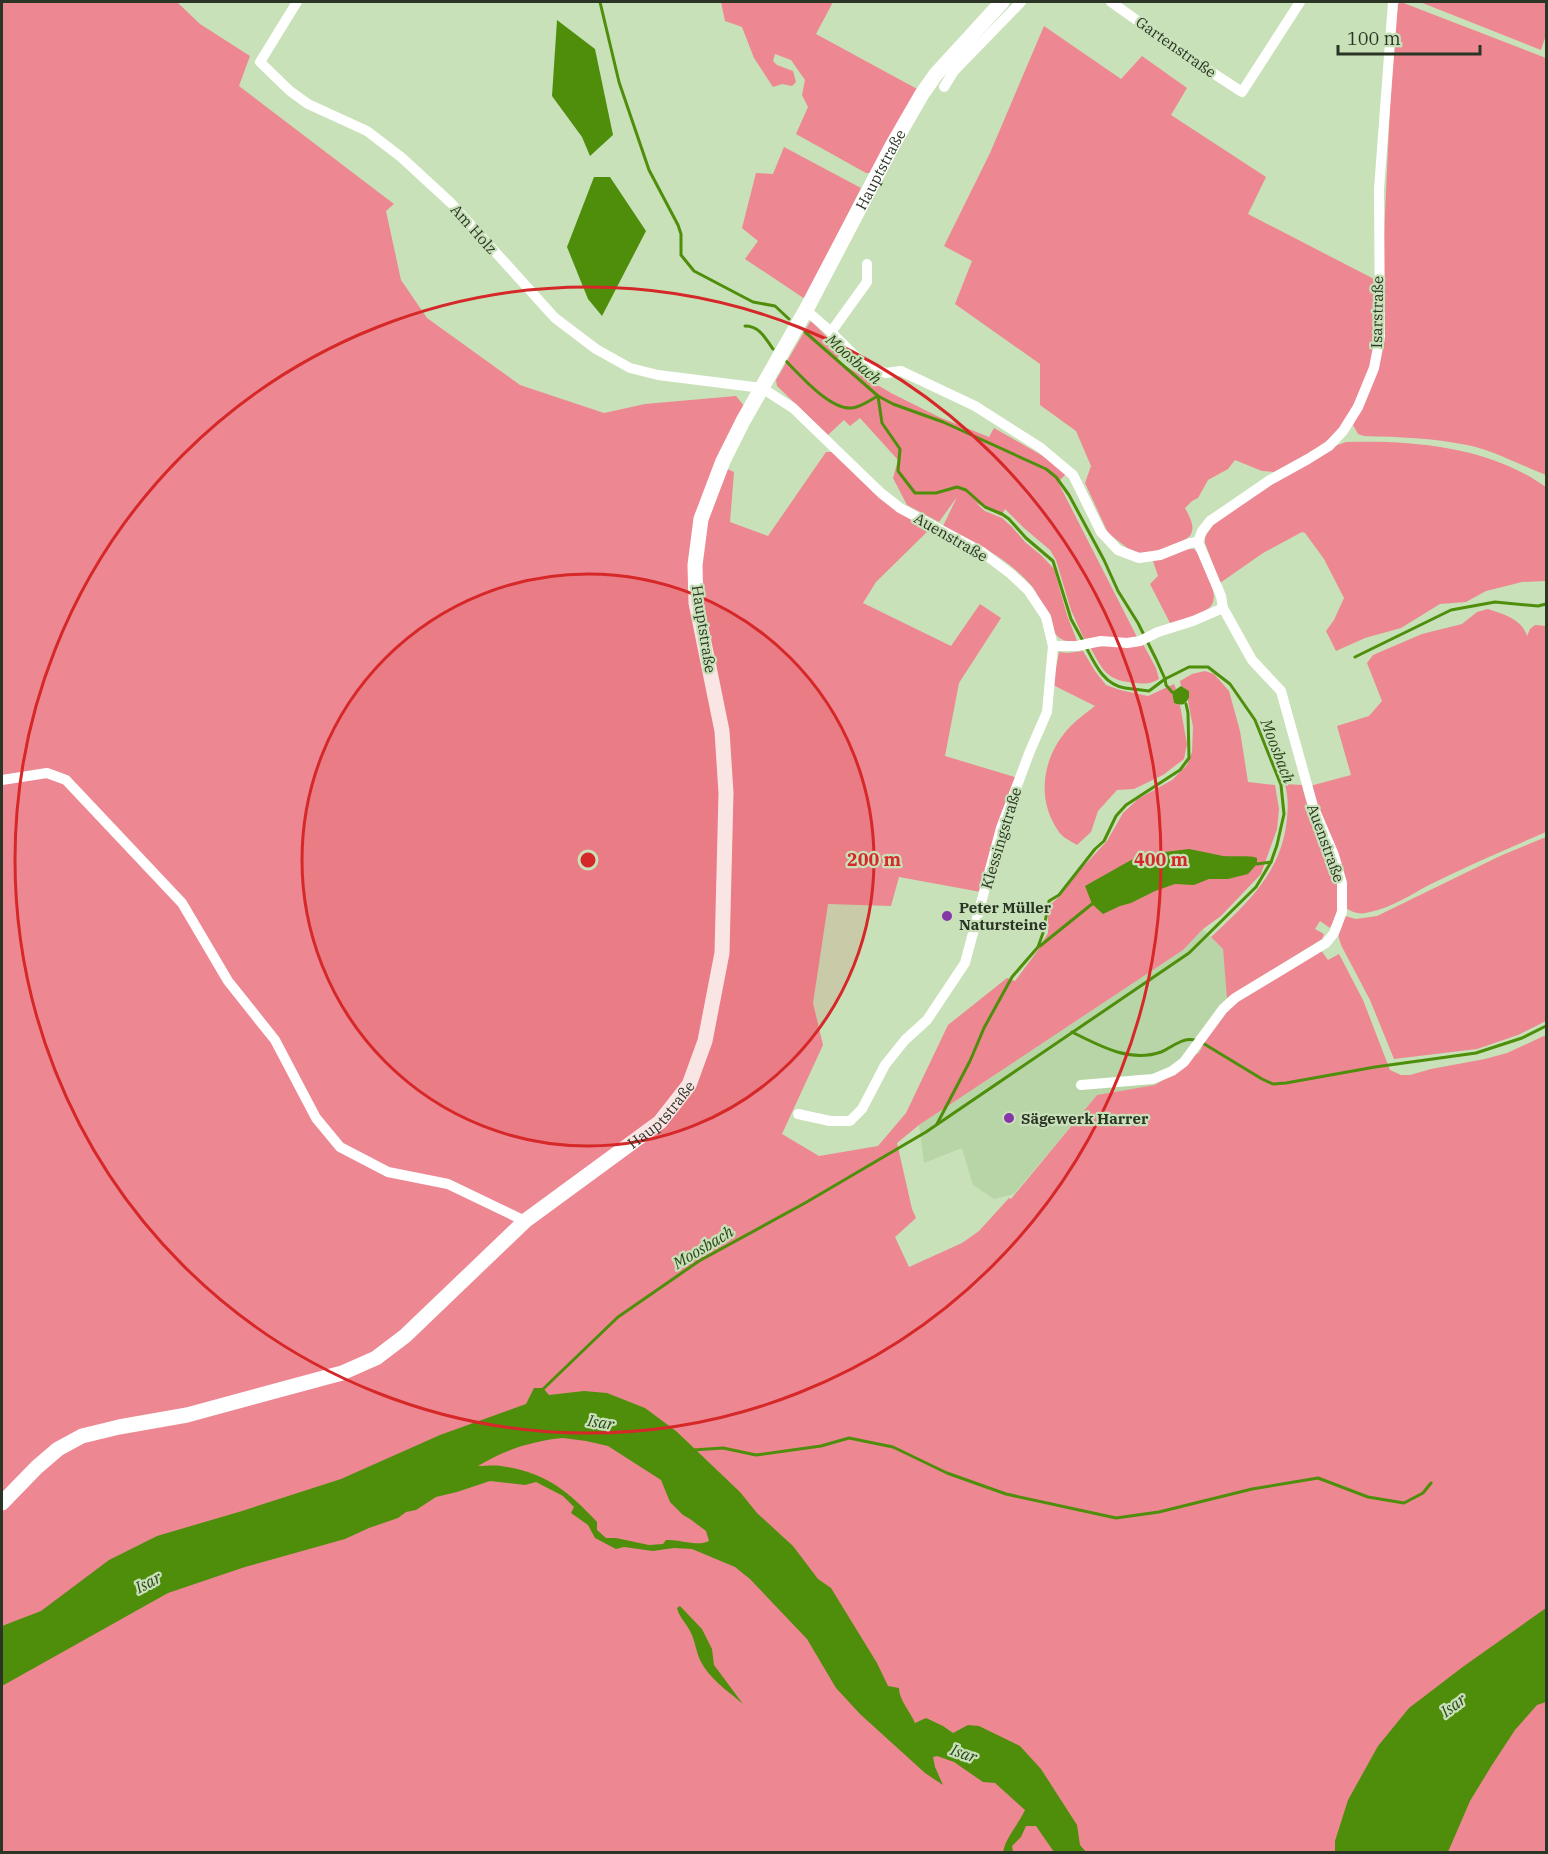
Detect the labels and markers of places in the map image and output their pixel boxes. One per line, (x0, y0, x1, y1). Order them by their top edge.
centre of rings (578, 850, 598, 870)
place label: Peter Müller Natursteine (959, 898, 1052, 934)
marker: Peter Müller Natursteine (940, 909, 954, 923)
place label: Sägewerk Harrer (1021, 1109, 1149, 1128)
marker: Sägewerk Harrer (1002, 1111, 1016, 1125)

